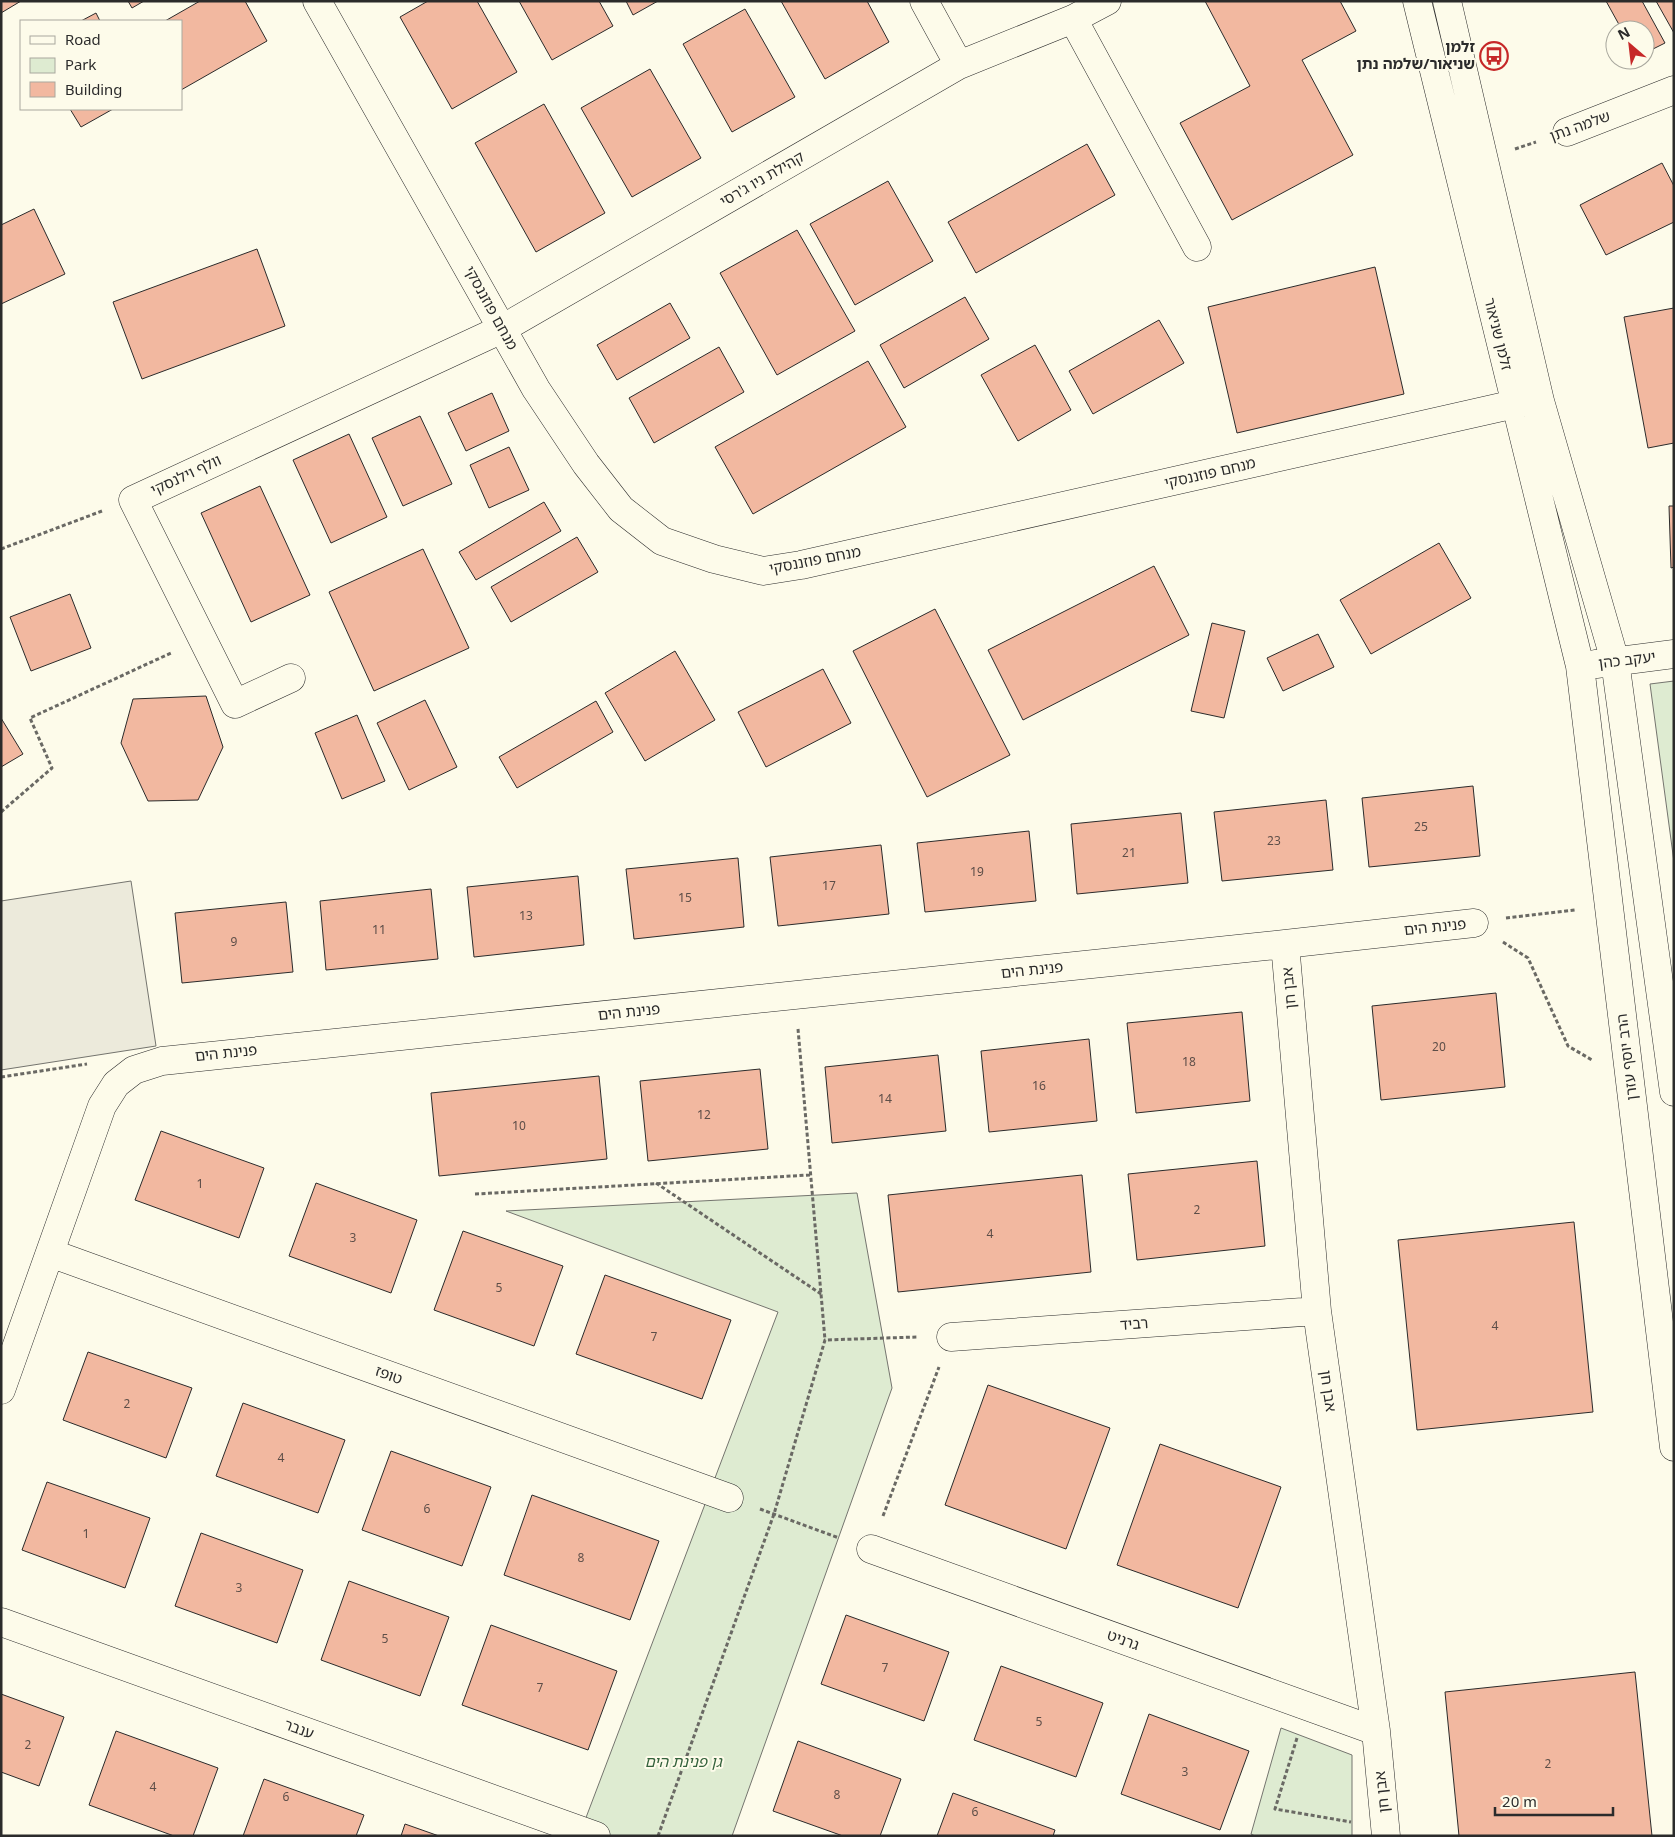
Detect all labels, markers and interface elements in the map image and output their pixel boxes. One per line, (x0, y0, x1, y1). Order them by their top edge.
legend (20, 20, 182, 110)
north arrow (1605, 20, 1655, 70)
text: N (1614, 22, 1633, 44)
text: Road (65, 29, 101, 49)
place label: זלמן שניאור/שלמה נתן (1356, 36, 1475, 73)
bus stop icon: זלמן שניאור/שלמה נתן (1479, 41, 1509, 71)
text: Park (65, 54, 97, 74)
text: Building (65, 79, 122, 99)
street label: שלמה נתן (1547, 105, 1613, 145)
street label: קהילת ניו ג'רסי (716, 146, 807, 210)
street label: מנחם פוזננסקי (461, 262, 523, 353)
street label: זלמן שניאור (1480, 295, 1518, 372)
street label: וולף וילנסקי (147, 449, 224, 499)
street label: מנחם פוזננסקי (1162, 452, 1258, 492)
street label: מנחם פוזננסקי (767, 540, 863, 578)
street label: יעקב כהן (1597, 646, 1657, 672)
house number: 25 (1414, 818, 1428, 835)
house number: 23 (1267, 832, 1281, 849)
house number: 21 (1122, 844, 1136, 861)
house number: 19 (970, 863, 984, 880)
house number: 17 (822, 877, 836, 894)
house number: 15 (678, 889, 692, 906)
house number: 13 (519, 907, 533, 924)
street label: פנינת הים (1403, 913, 1467, 939)
house number: 11 (372, 921, 386, 938)
house number: 9 (231, 933, 238, 950)
street label: פנינת הים (1000, 956, 1064, 982)
street label: אבן חן (1276, 966, 1300, 1010)
street label: פנינת הים (597, 998, 661, 1024)
street label: הרב יוסף עזרן (1611, 1013, 1641, 1102)
house number: 20 (1432, 1038, 1446, 1055)
street label: פנינת הים (194, 1039, 258, 1065)
house number: 18 (1182, 1053, 1196, 1070)
house number: 16 (1032, 1077, 1046, 1094)
house number: 14 (878, 1090, 892, 1107)
house number: 12 (697, 1106, 711, 1123)
house number: 10 (512, 1117, 526, 1134)
house number: 1 (197, 1175, 203, 1192)
house number: 2 (1194, 1201, 1201, 1218)
house number: 4 (987, 1225, 994, 1242)
house number: 3 (350, 1229, 357, 1246)
house number: 5 (496, 1279, 503, 1296)
street label: רביד (1119, 1312, 1149, 1334)
house number: 4 (1492, 1317, 1499, 1334)
house number: 7 (651, 1328, 658, 1345)
street label: טופז (373, 1360, 406, 1388)
street label: אבן חן (1316, 1369, 1342, 1413)
house number: 2 (124, 1395, 131, 1412)
house number: 4 (278, 1449, 285, 1466)
house number: 6 (424, 1500, 431, 1517)
house number: 1 (83, 1525, 89, 1542)
house number: 8 (578, 1549, 585, 1566)
house number: 3 (236, 1579, 243, 1596)
street label: גרניט (1105, 1624, 1143, 1654)
house number: 5 (382, 1630, 389, 1647)
house number: 7 (882, 1659, 889, 1676)
house number: 7 (537, 1679, 544, 1696)
street label: ענבר (282, 1713, 317, 1743)
house number: 5 (1036, 1713, 1043, 1730)
house number: 2 (25, 1736, 32, 1753)
park label: גן פנינת הים (644, 1751, 723, 1771)
house number: 2 (1545, 1755, 1552, 1772)
house number: 3 (1182, 1763, 1189, 1780)
street label: אבן חן (1369, 1770, 1393, 1814)
house number: 4 (150, 1778, 157, 1795)
scale bar (1495, 1784, 1612, 1816)
house number: 8 (834, 1786, 841, 1803)
house number: 6 (283, 1788, 290, 1805)
text: 20 m (1502, 1791, 1537, 1811)
house number: 6 (972, 1803, 979, 1820)

